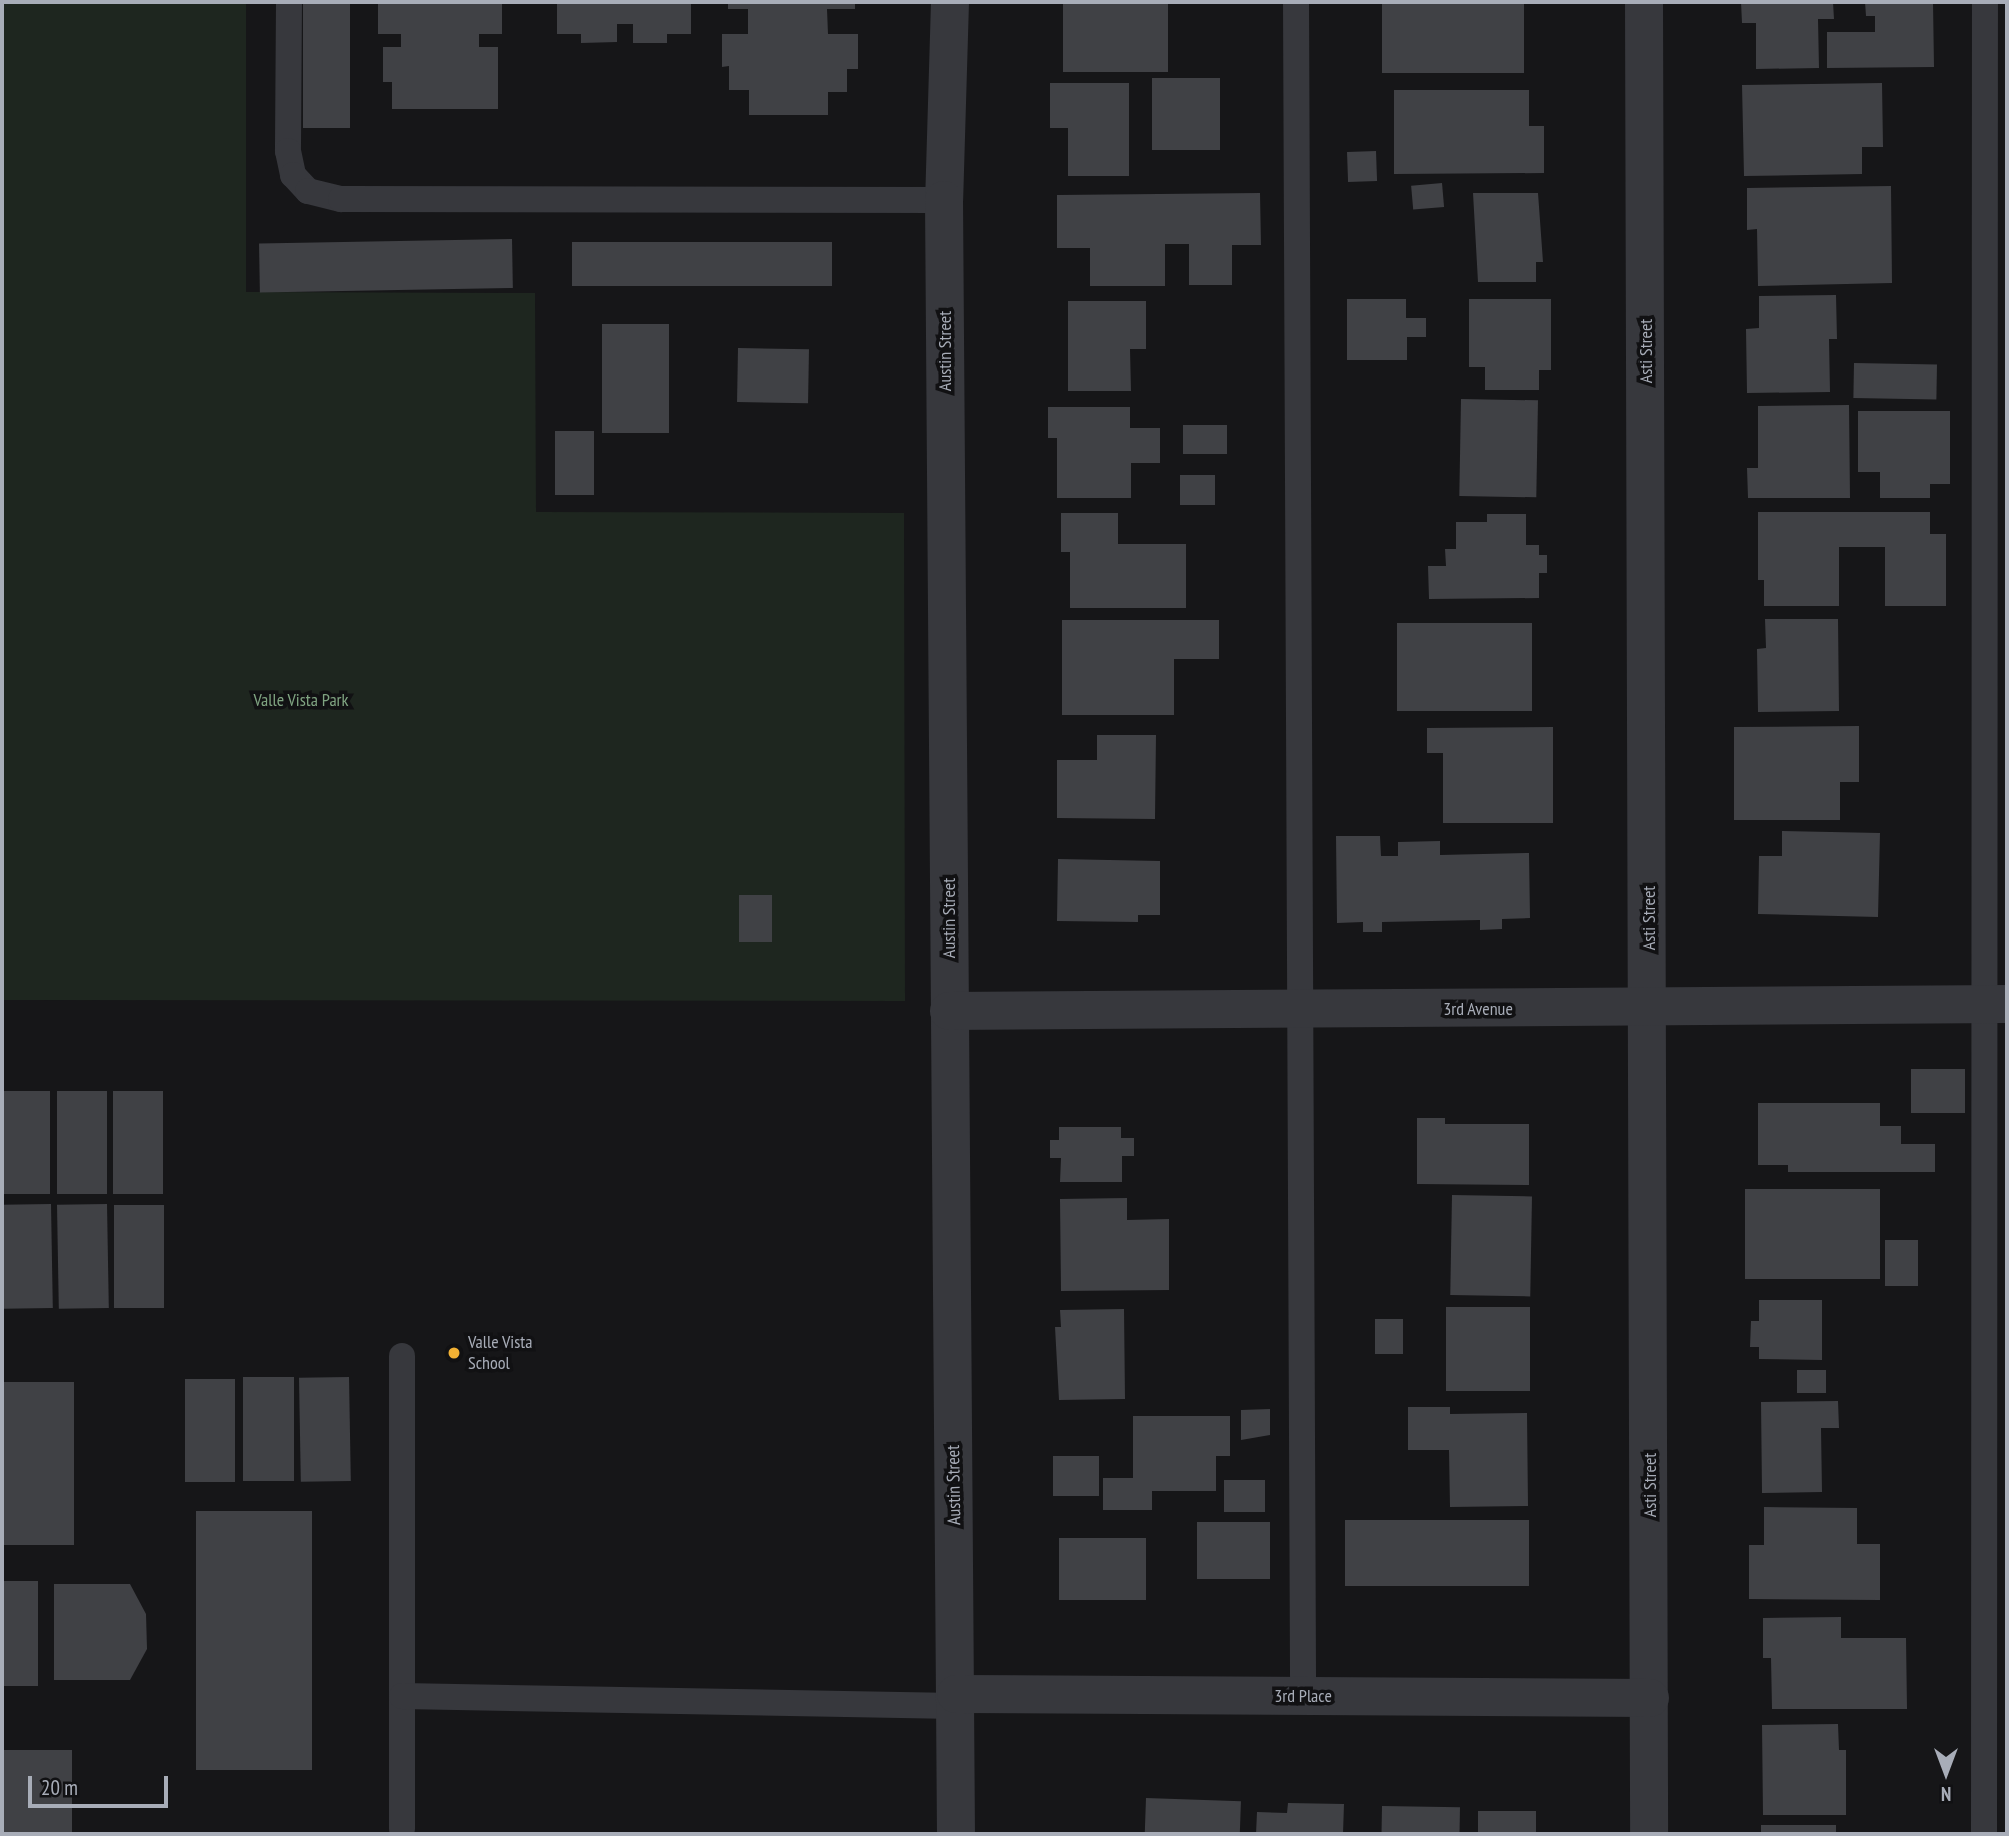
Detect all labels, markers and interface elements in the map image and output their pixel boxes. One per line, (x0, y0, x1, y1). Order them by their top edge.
street label: Austin Street (934, 311, 956, 391)
street label: Asti Street (1635, 319, 1657, 383)
park label: Valle Vista Park (253, 689, 349, 711)
street label: Austin Street (938, 878, 960, 958)
street label: Asti Street (1638, 886, 1660, 950)
street label: 3rd Avenue (1443, 998, 1513, 1020)
place label: Valle Vista School (468, 1332, 533, 1374)
marker: Valle Vista School (446, 1345, 462, 1361)
street label: Austin Street (943, 1445, 965, 1525)
street label: Asti Street (1639, 1453, 1661, 1517)
street label: 3rd Place (1274, 1685, 1332, 1707)
north arrow (1911, 1738, 1981, 1808)
scale bar (32, 1762, 172, 1806)
text: 20 m (41, 1774, 78, 1801)
text: N (1941, 1782, 1951, 1806)

